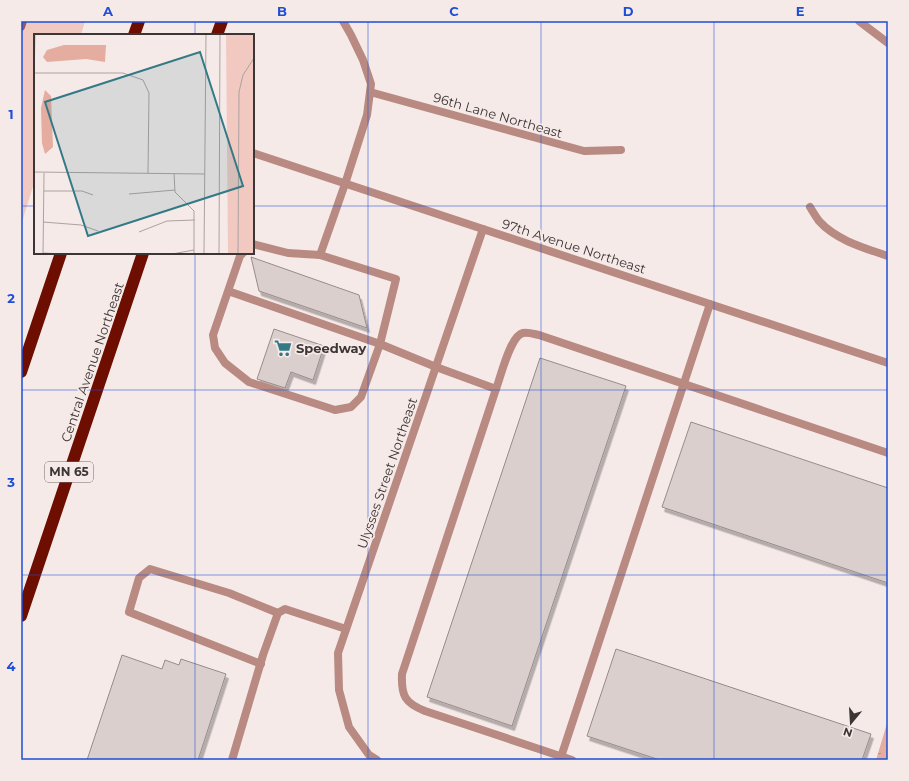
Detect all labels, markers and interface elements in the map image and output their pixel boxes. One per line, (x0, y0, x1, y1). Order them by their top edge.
text: A (102, 3, 114, 19)
text: B (277, 3, 287, 19)
text: C (449, 3, 459, 19)
text: D (623, 3, 634, 19)
text: E (796, 3, 805, 19)
inset map (34, 34, 254, 254)
street label: 96th Lane Northeast (431, 89, 565, 141)
text: 1 (8, 106, 14, 122)
street label: 97th Avenue Northeast (500, 215, 648, 277)
street label: Central Avenue Northeast (57, 280, 127, 444)
text: 2 (7, 290, 15, 306)
supermarket icon: Speedway (273, 338, 293, 358)
place label: Speedway (296, 340, 366, 356)
street label: Ulysses Street Northeast (354, 395, 420, 551)
road number: MN 65 (45, 462, 93, 482)
text: 3 (6, 474, 15, 490)
text: 4 (7, 658, 16, 674)
north arrow (831, 703, 871, 743)
text: N (842, 724, 854, 741)

